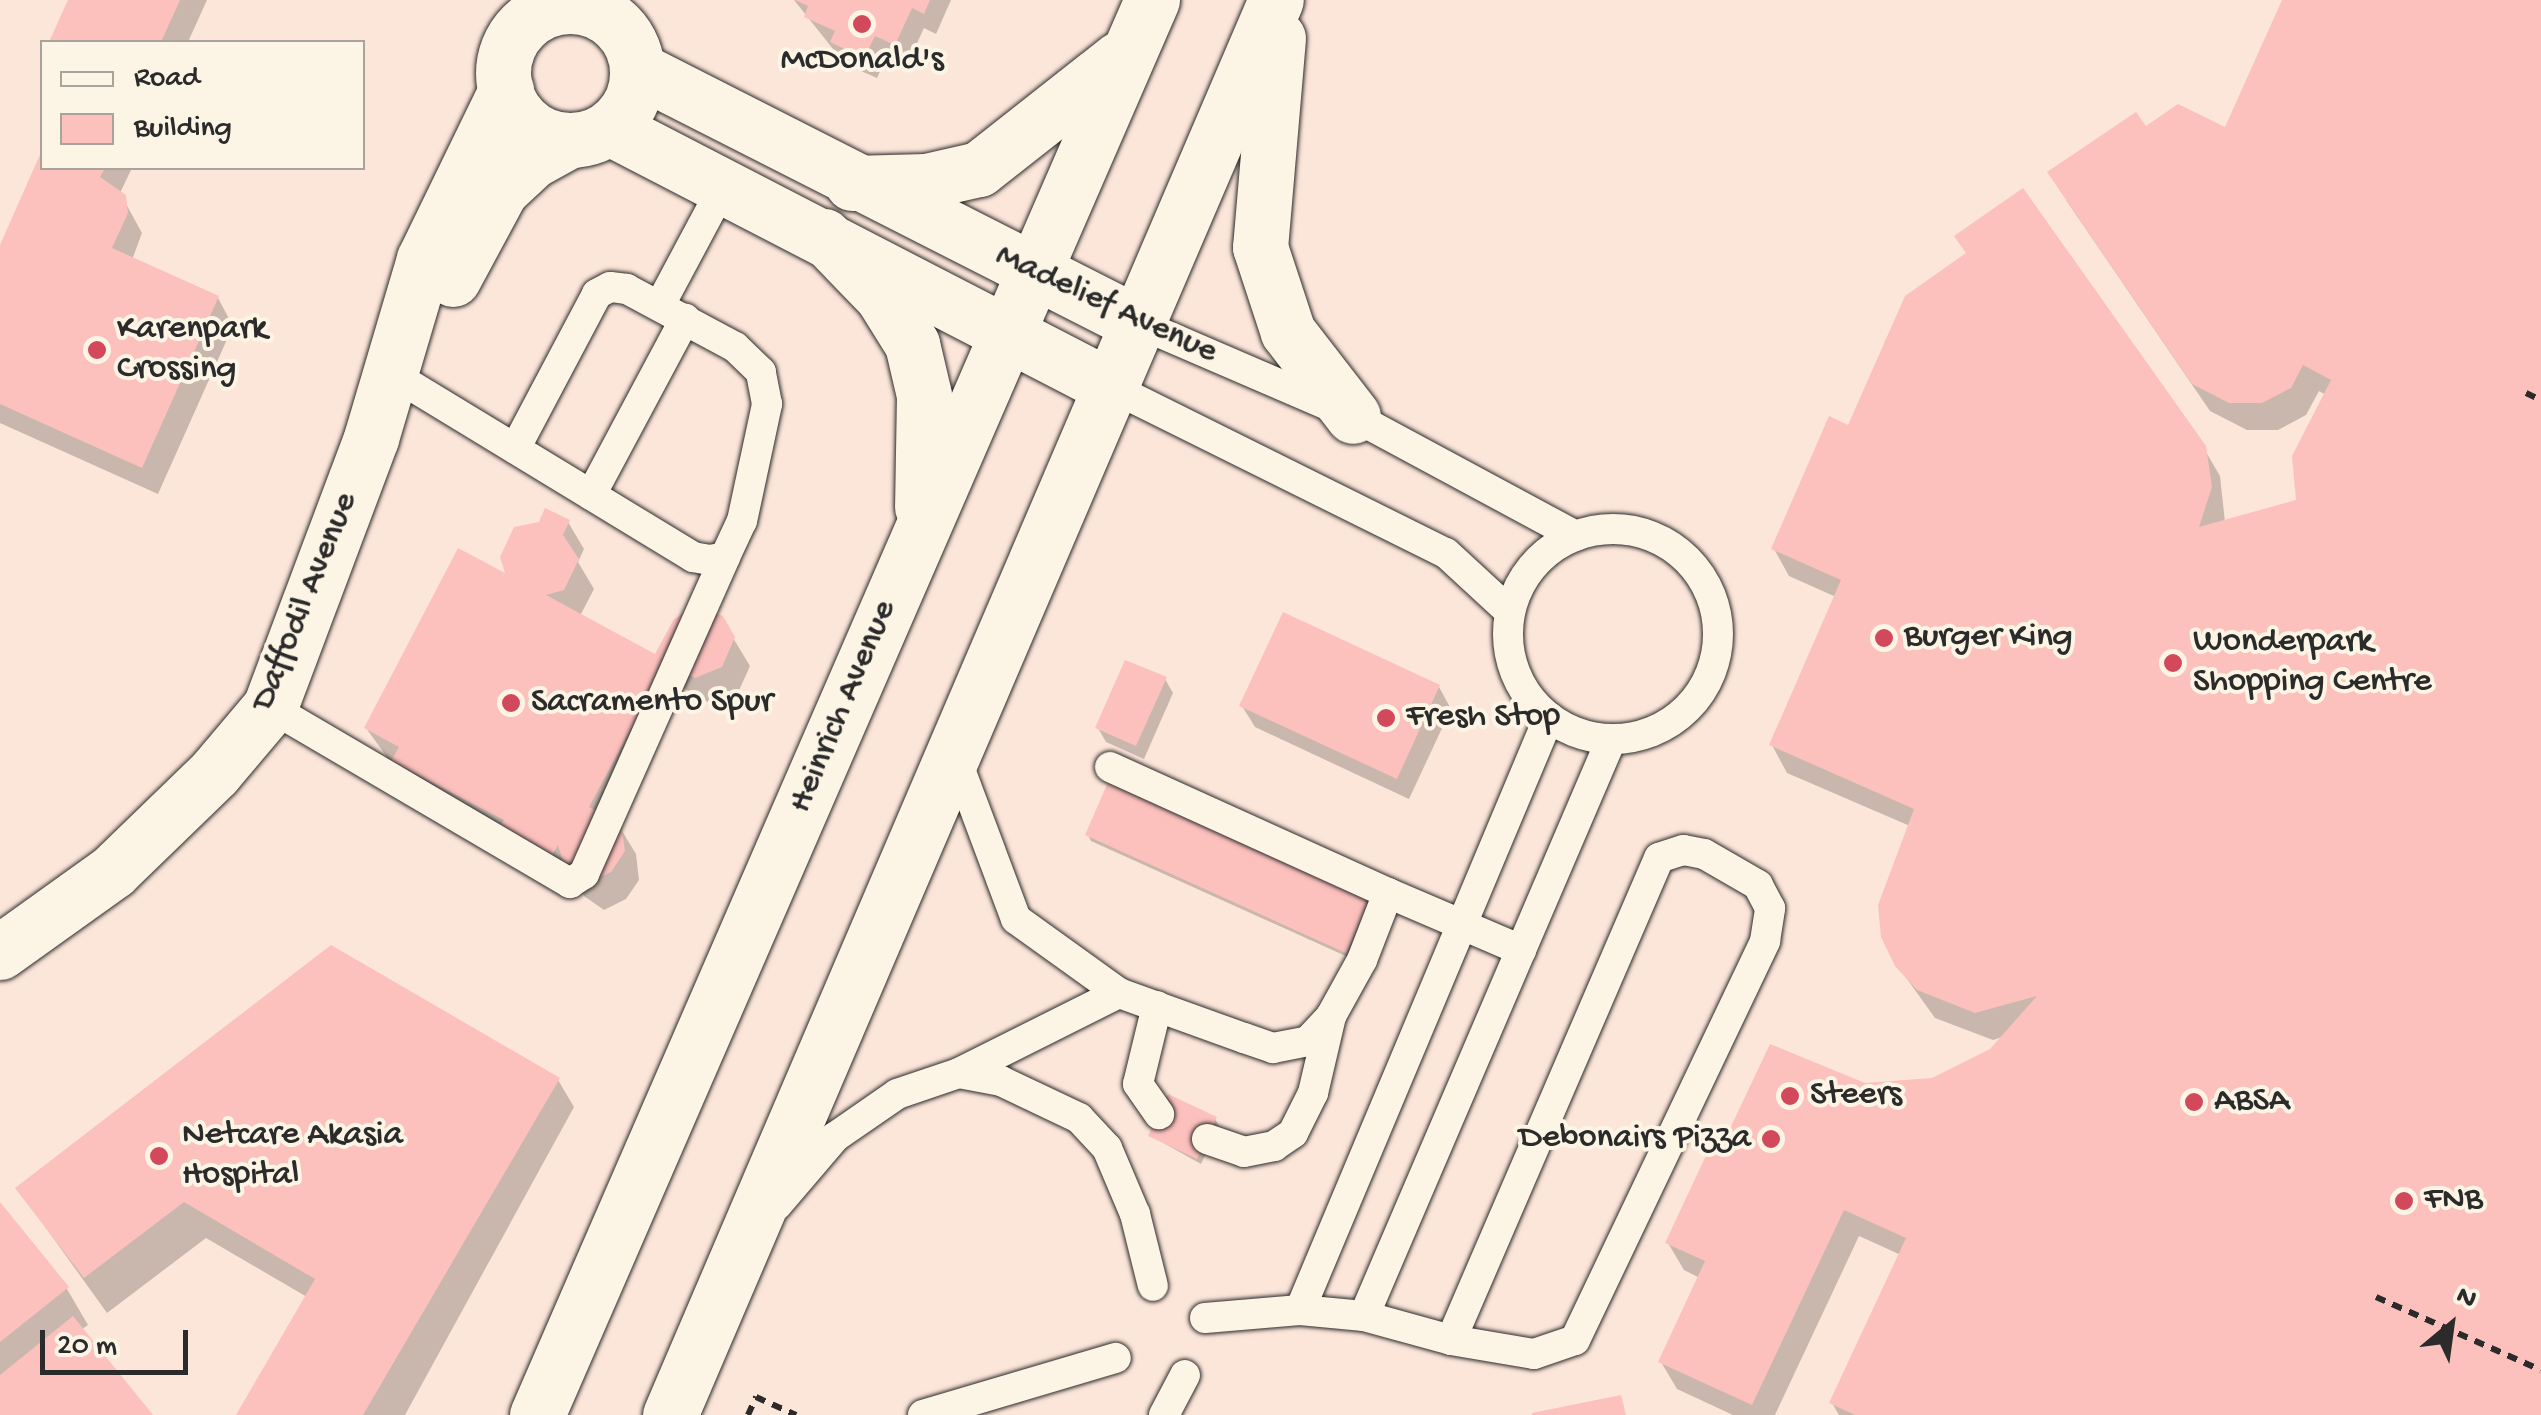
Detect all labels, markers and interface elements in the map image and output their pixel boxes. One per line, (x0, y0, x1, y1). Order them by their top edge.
marker: McDonald's (851, 13, 873, 35)
legend (40, 40, 365, 170)
place label: McDonald's (780, 40, 944, 82)
text: Road (134, 62, 200, 97)
text: Building (134, 112, 232, 147)
street label: Madelief Avenue (988, 235, 1224, 375)
place label: Karenpark Crossing (117, 309, 267, 391)
marker: Karenpark Crossing (86, 339, 108, 361)
street label: Daffodil Avenue (243, 487, 369, 717)
street label: Heinrich Avenue (780, 595, 908, 819)
place label: Burger King (1904, 617, 2073, 659)
place label: Wonderpark Shopping Centre (2193, 622, 2431, 704)
marker: Burger King (1873, 627, 1895, 649)
marker: Wonderpark Shopping Centre (2162, 652, 2184, 674)
place label: Sacramento Spur (531, 682, 773, 724)
marker: Sacramento Spur (500, 692, 522, 714)
place label: Fresh Stop (1406, 697, 1560, 739)
marker: Fresh Stop (1375, 707, 1397, 729)
place label: Steers (1810, 1075, 1902, 1117)
place label: ABSA (2214, 1081, 2289, 1123)
marker: Steers (1779, 1085, 1801, 1107)
marker: ABSA (2183, 1091, 2205, 1113)
place label: Netcare Akasia Hospital (182, 1115, 403, 1197)
place label: Debonairs Pizza (1519, 1118, 1751, 1160)
marker: Debonairs Pizza (1760, 1128, 1782, 1150)
marker: Netcare Akasia Hospital (146, 1143, 172, 1169)
place label: FNB (2424, 1180, 2483, 1222)
marker: FNB (2393, 1190, 2415, 1212)
north arrow (2401, 1275, 2501, 1375)
text: N (2450, 1279, 2482, 1317)
scale bar (45, 1310, 192, 1372)
text: 20 m (57, 1330, 117, 1365)

